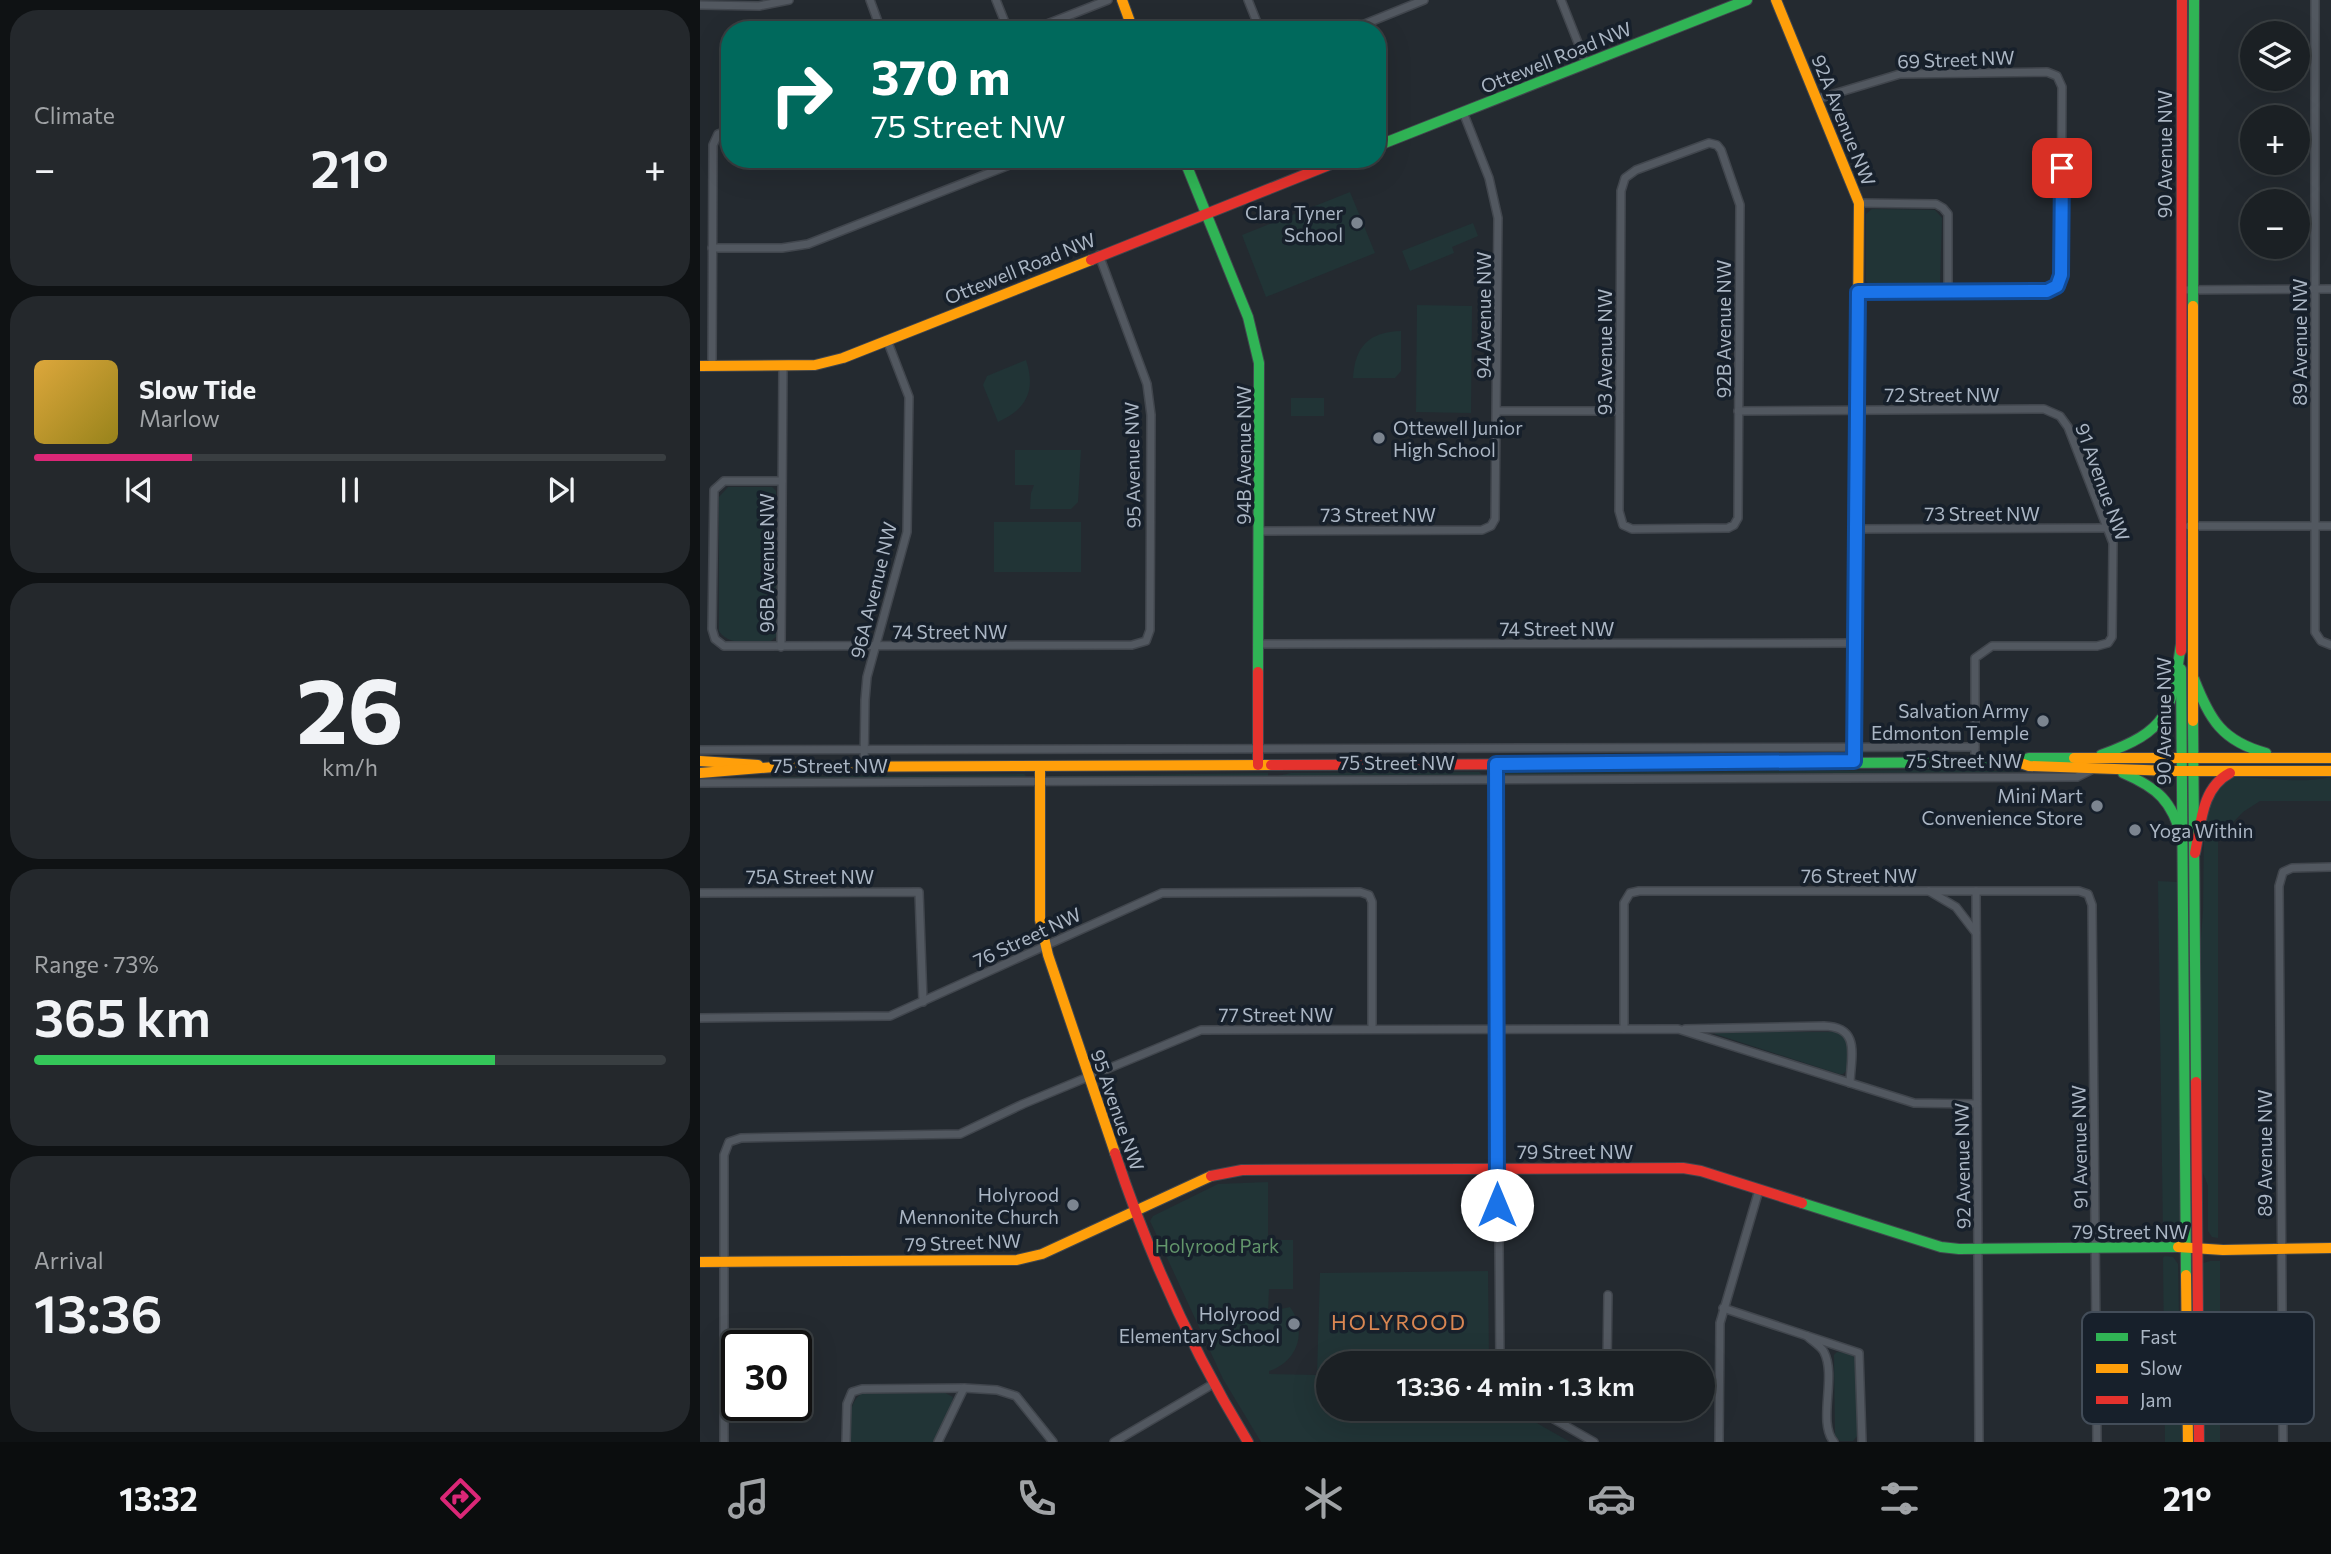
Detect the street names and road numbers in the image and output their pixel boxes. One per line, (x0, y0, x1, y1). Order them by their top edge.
street label: Ottewell Road NW (1477, 16, 1635, 98)
street label: 69 Street NW (1897, 45, 2015, 73)
street label: 92A Avenue NW (1807, 51, 1881, 189)
street label: 90 Avenue NW (2153, 90, 2176, 218)
street label: Ottewell Road NW (941, 227, 1099, 309)
street label: 94 Avenue NW (1472, 251, 1495, 379)
street label: 92B Avenue NW (1712, 260, 1735, 398)
street label: 89 Avenue NW (2288, 278, 2311, 406)
street label: 93 Avenue NW (1593, 289, 1616, 415)
street label: 72 Street NW (1884, 383, 2000, 406)
street label: 94B Avenue NW (1232, 385, 1255, 525)
street label: 95 Avenue NW (1119, 401, 1145, 529)
street label: 91 Avenue NW (2071, 420, 2135, 544)
street label: 96B Avenue NW (755, 493, 778, 633)
street label: 73 Street NW (1924, 502, 2040, 525)
street label: 73 Street NW (1320, 503, 1436, 526)
street label: 96A Avenue NW (845, 519, 901, 661)
street label: 74 Street NW (1500, 617, 1614, 640)
street label: 74 Street NW (893, 620, 1007, 643)
street label: 90 Avenue NW (2152, 657, 2175, 785)
street label: 75 Street NW (1906, 749, 2022, 772)
street label: 75 Street NW (1339, 751, 1455, 774)
street label: 75 Street NW (772, 754, 888, 777)
street label: 76 Street NW (1801, 864, 1917, 887)
street label: 75A Street NW (746, 865, 874, 888)
street label: 76 Street NW (969, 902, 1085, 972)
street label: 77 Street NW (1219, 1003, 1333, 1026)
street label: 95 Avenue NW (1086, 1046, 1150, 1174)
street label: 91 Avenue NW (2066, 1085, 2092, 1209)
street label: 89 Avenue NW (2253, 1089, 2276, 1217)
street label: 92 Avenue NW (1949, 1103, 1975, 1229)
street label: 79 Street NW (1517, 1140, 1633, 1163)
street label: 79 Street NW (2072, 1220, 2188, 1243)
street label: 79 Street NW (905, 1228, 1021, 1256)

